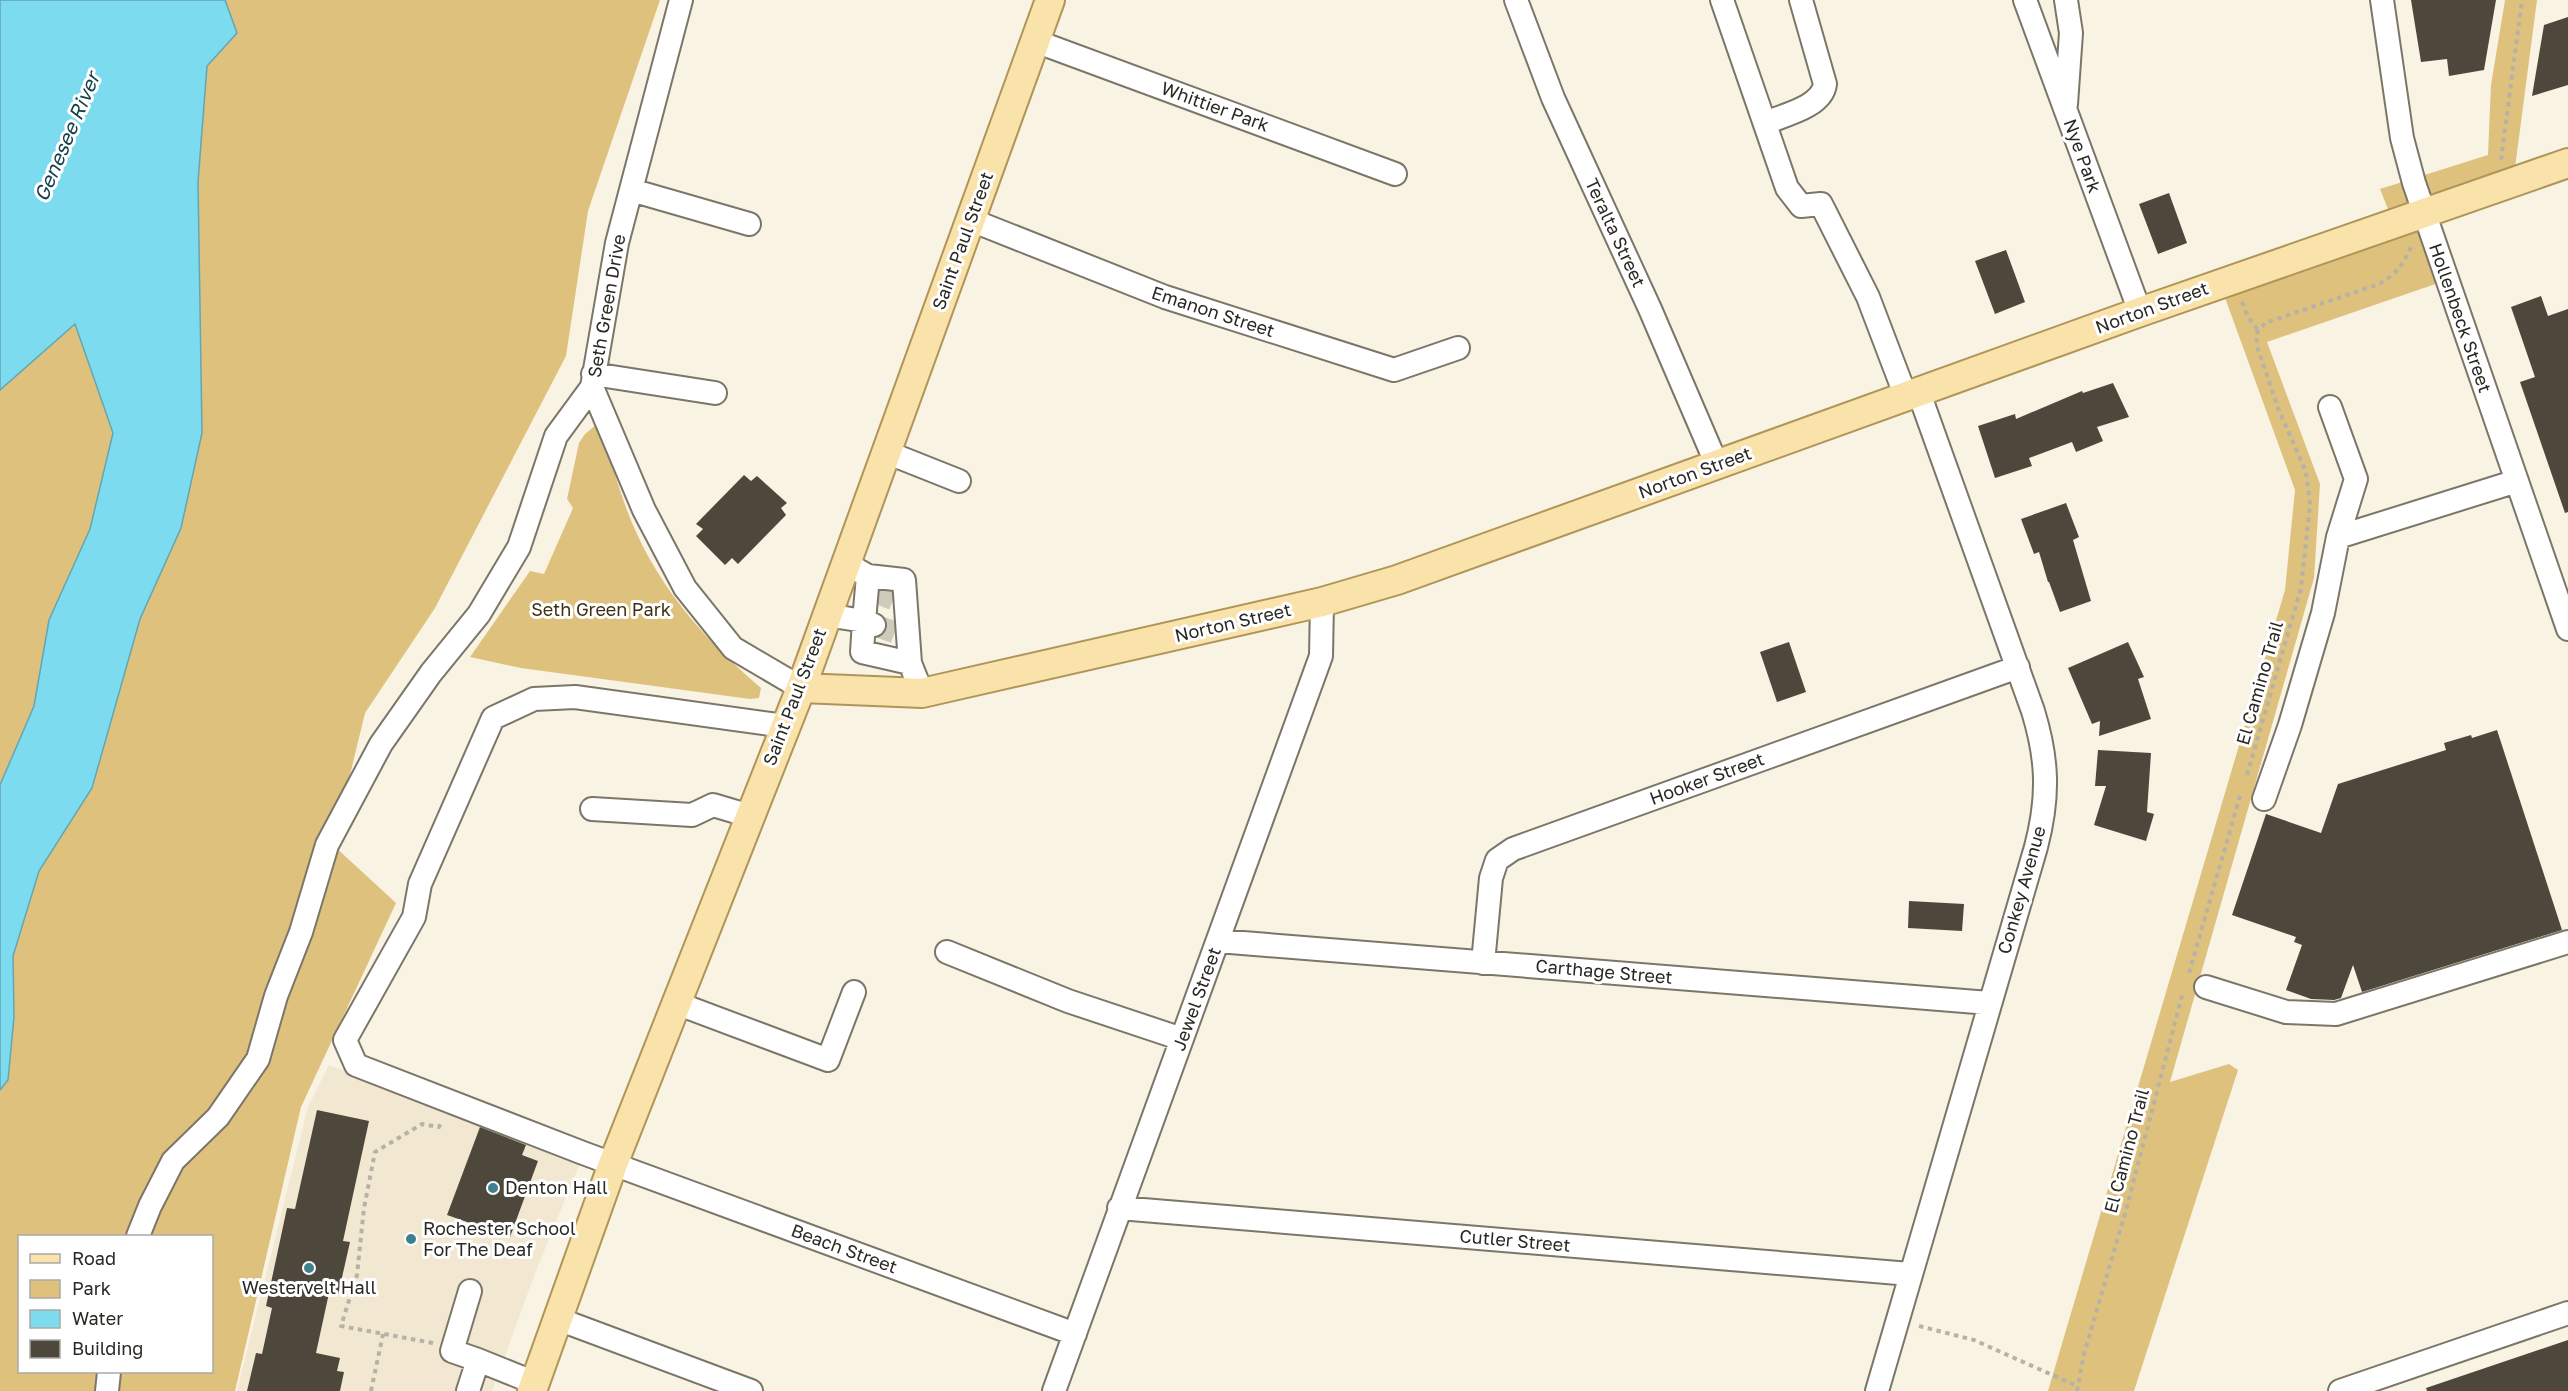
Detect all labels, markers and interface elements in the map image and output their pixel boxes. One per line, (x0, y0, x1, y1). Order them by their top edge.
water label: Genesee River (28, 66, 105, 205)
street label: Whittier Park (1158, 76, 1272, 136)
street label: Nye Park (2059, 116, 2106, 196)
street label: Saint Paul Street (927, 169, 997, 313)
street label: Teralta Street (1581, 175, 1651, 290)
street label: Seth Green Drive (583, 232, 629, 379)
street label: Hollenbeck Street (2425, 240, 2497, 395)
street label: Norton Street (2092, 276, 2211, 338)
street label: Emanon Street (1149, 281, 1277, 341)
street label: Norton Street (1635, 441, 1754, 503)
park label: Seth Green Park (531, 598, 671, 620)
street label: Norton Street (1172, 598, 1293, 646)
street label: El Camino Trail (2231, 618, 2287, 747)
street label: Saint Paul Street (758, 625, 830, 768)
street label: Hooker Street (1646, 747, 1767, 809)
street label: Conkey Avenue (1992, 823, 2050, 956)
street label: Jewel Street (1167, 944, 1225, 1053)
street label: Carthage Street (1535, 954, 1674, 988)
street label: El Camino Trail (2099, 1086, 2153, 1215)
place label: Denton Hall (505, 1176, 608, 1198)
marker: Denton Hall (486, 1181, 500, 1195)
place label: Rochester School For The Deaf (423, 1217, 576, 1260)
street label: Beach Street (788, 1219, 900, 1277)
street label: Cutler Street (1459, 1224, 1571, 1256)
marker: Rochester School For The Deaf (404, 1232, 418, 1246)
legend (18, 1235, 213, 1373)
text: Road (72, 1247, 116, 1269)
marker: Westervelt Hall (302, 1261, 316, 1275)
place label: Westervelt Hall (242, 1276, 376, 1298)
text: Park (72, 1277, 111, 1299)
text: Water (72, 1307, 123, 1329)
text: Building (72, 1337, 143, 1359)

